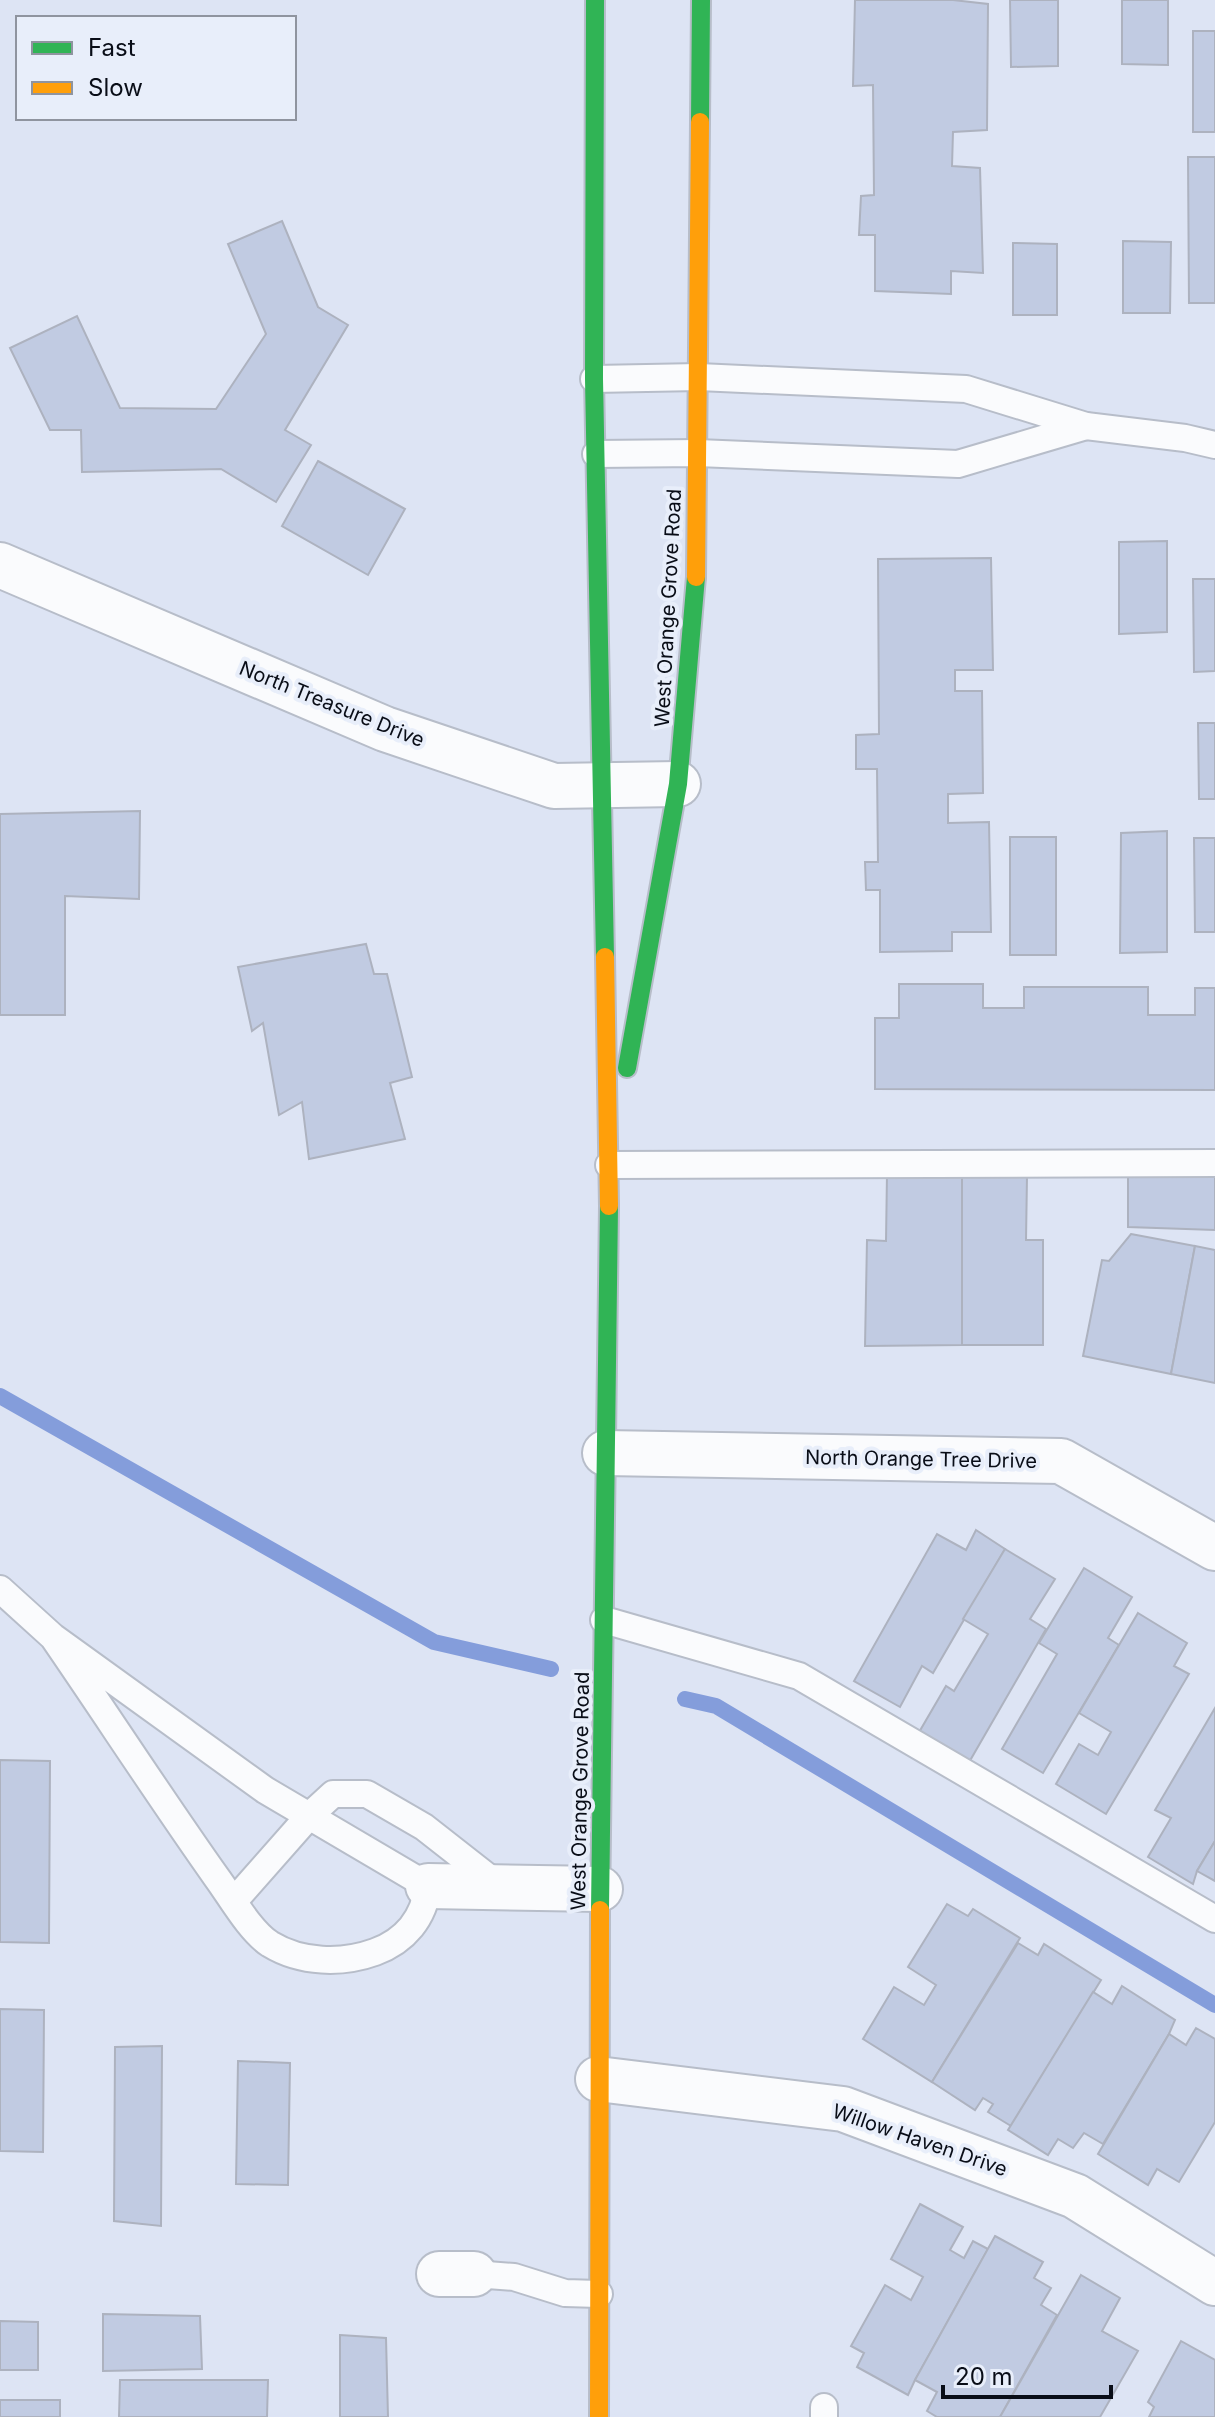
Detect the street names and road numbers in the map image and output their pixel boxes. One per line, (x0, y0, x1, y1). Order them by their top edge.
street label: West Orange Grove Road (650, 488, 686, 728)
street label: North Treasure Drive (236, 656, 428, 752)
street label: North Orange Tree Drive (805, 1445, 1037, 1473)
street label: West Orange Grove Road (566, 1672, 594, 1910)
street label: Willow Haven Drive (829, 2099, 1011, 2181)

